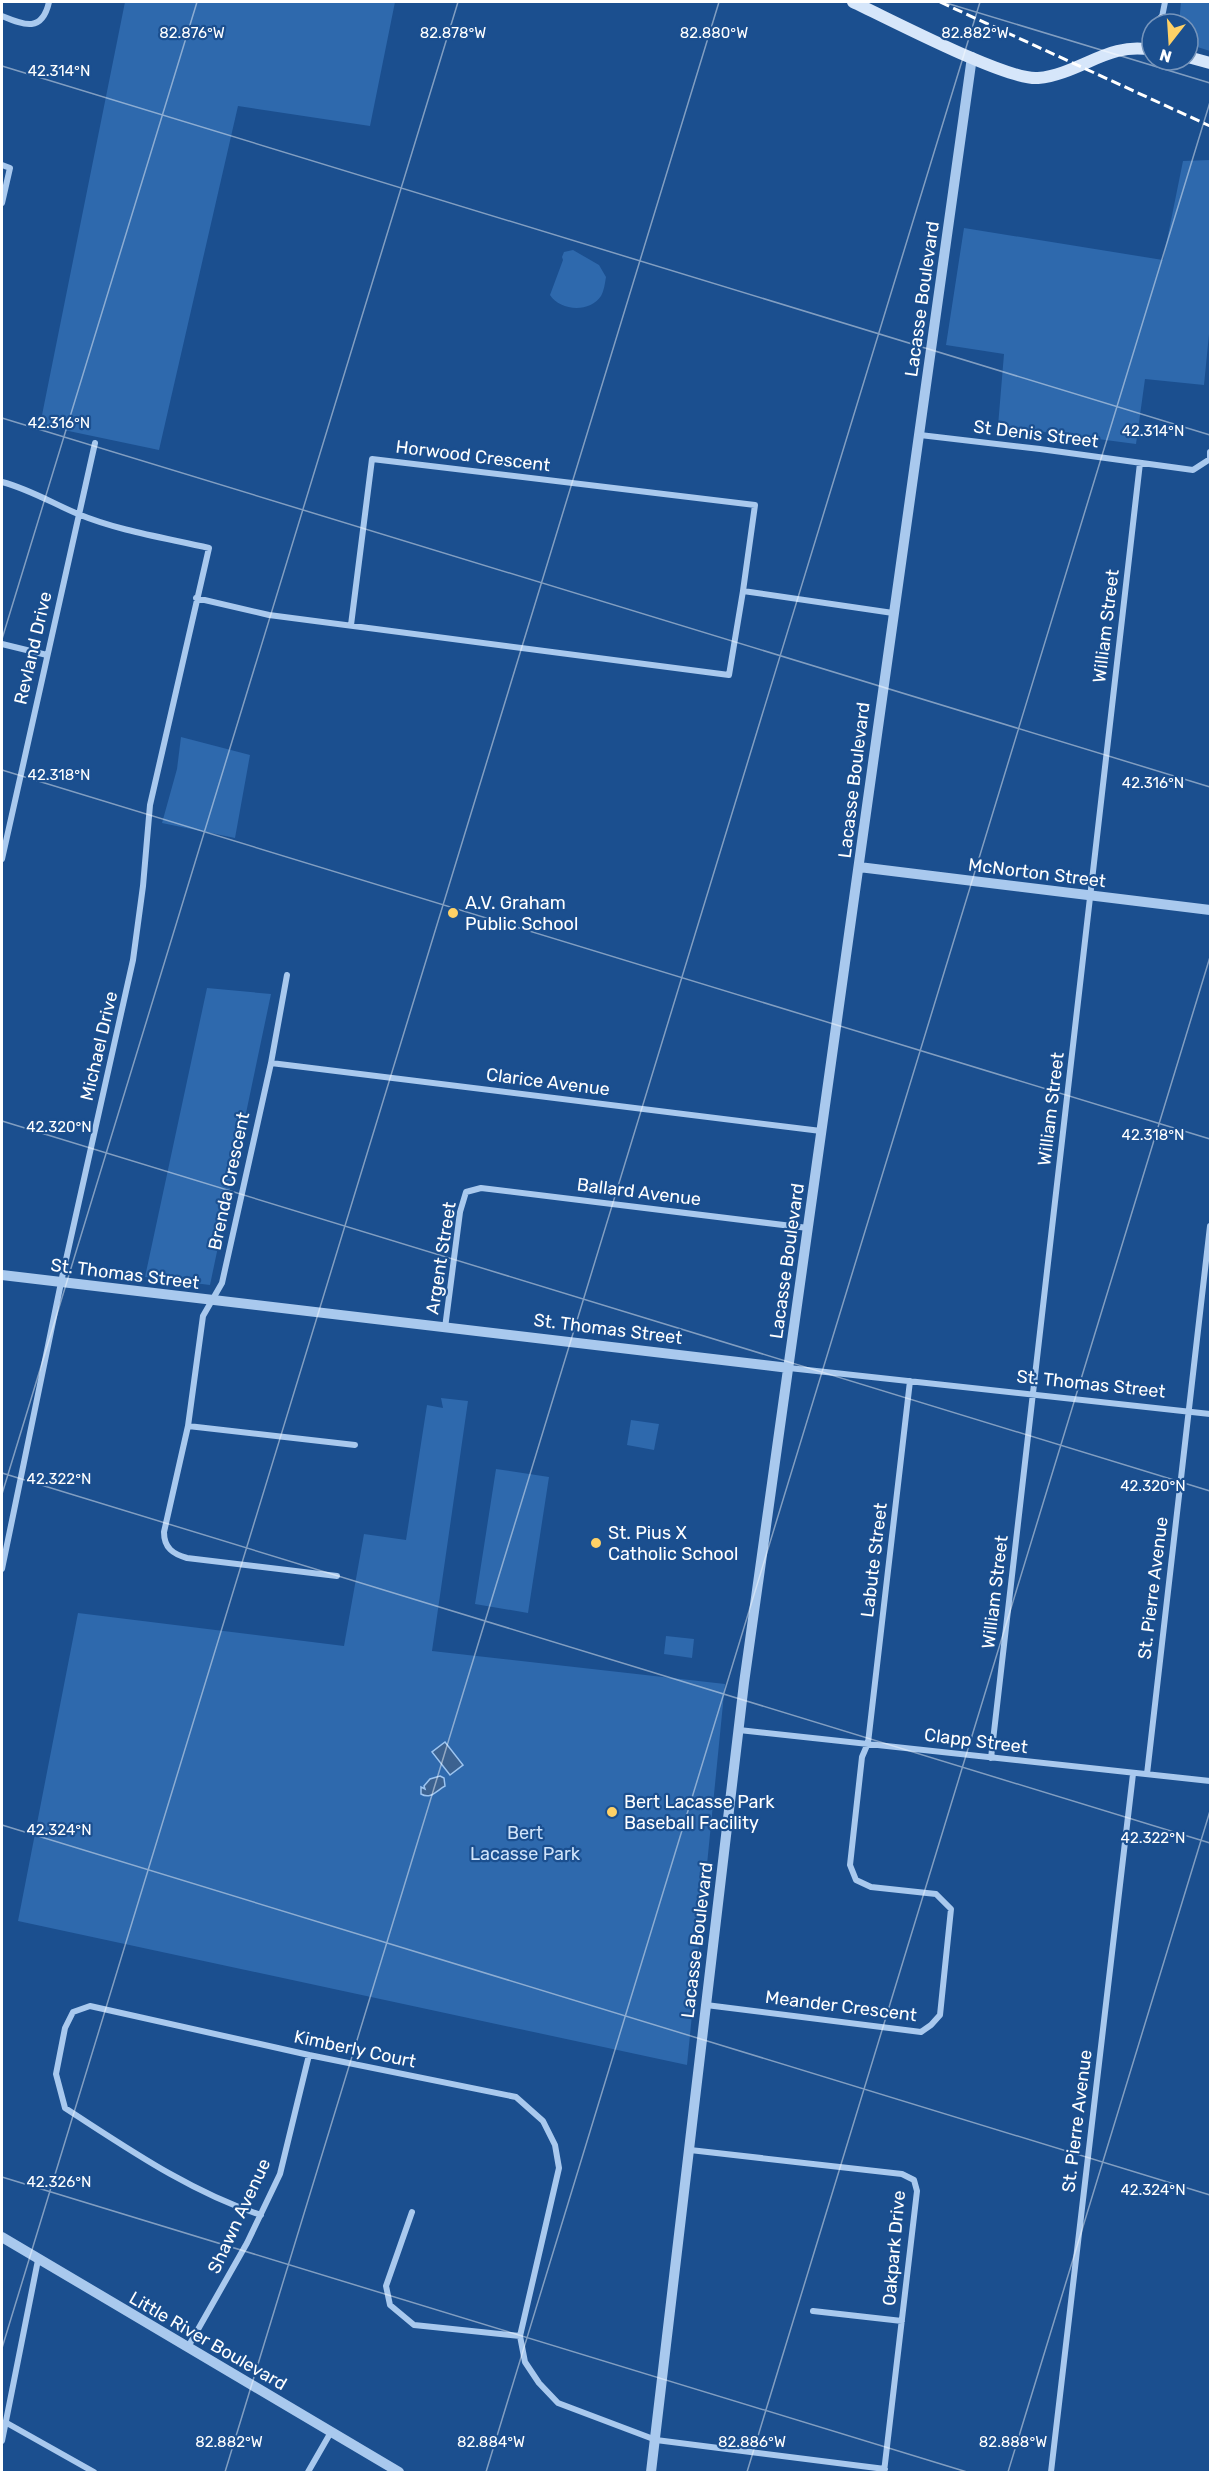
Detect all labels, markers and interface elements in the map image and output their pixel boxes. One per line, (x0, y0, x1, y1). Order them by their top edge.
north arrow (1140, 12, 1200, 72)
text: 82.876°W (159, 24, 225, 42)
text: 82.878°W (420, 24, 486, 42)
text: 82.880°W (680, 24, 748, 42)
text: 82.882°W (941, 24, 1009, 42)
text: N (1157, 45, 1174, 67)
text: 42.314°N (28, 62, 90, 80)
street label: Lacasse Boulevard (900, 220, 944, 378)
text: 42.316°N (28, 414, 90, 432)
street label: St Denis Street (972, 415, 1100, 453)
text: 42.314°N (1122, 422, 1184, 440)
street label: Horwood Crescent (394, 436, 552, 476)
street label: William Street (1088, 568, 1124, 684)
street label: Revland Drive (9, 589, 57, 707)
street label: Lacasse Boulevard (834, 701, 874, 859)
text: 42.318°N (28, 766, 90, 784)
text: 42.316°N (1122, 774, 1184, 792)
street label: McNorton Street (967, 854, 1107, 892)
place label: A.V. Graham Public School (465, 892, 578, 935)
marker: A.V. Graham Public School (446, 906, 460, 920)
street label: Michael Drive (76, 989, 122, 1103)
street label: William Street (1033, 1051, 1069, 1167)
street label: Clarice Avenue (485, 1063, 611, 1101)
street label: Brenda Crescent (204, 1110, 254, 1252)
text: 42.320°N (26, 1118, 92, 1136)
text: 42.318°N (1122, 1126, 1184, 1144)
street label: Ballard Avenue (576, 1173, 702, 1211)
street label: Lacasse Boulevard (765, 1182, 809, 1340)
street label: Argent Street (421, 1200, 461, 1316)
street label: St. Thomas Street (49, 1254, 201, 1294)
street label: St. Thomas Street (532, 1309, 684, 1349)
street label: St. Thomas Street (1015, 1365, 1167, 1403)
text: 42.322°N (27, 1470, 91, 1488)
text: 42.320°N (1120, 1477, 1186, 1495)
street label: Labute Street (856, 1501, 892, 1619)
street label: St. Pierre Avenue (1133, 1515, 1173, 1661)
place label: St. Pius X Catholic School (608, 1522, 738, 1565)
street label: William Street (977, 1534, 1013, 1650)
marker: St. Pius X Catholic School (589, 1536, 603, 1550)
street label: Clapp Street (923, 1724, 1029, 1758)
place label: Bert Lacasse Park Baseball Facility (624, 1791, 775, 1834)
marker: Bert Lacasse Park Baseball Facility (605, 1805, 619, 1819)
text: 42.324°N (26, 1821, 92, 1839)
park label: Bert Lacasse Park (470, 1822, 581, 1865)
text: 42.322°N (1121, 1829, 1185, 1847)
street label: Lacasse Boulevard (677, 1861, 717, 2019)
street label: Meander Crescent (764, 1986, 918, 2026)
street label: Kimberly Court (292, 2025, 418, 2073)
street label: St. Pierre Avenue (1057, 2048, 1097, 2194)
street label: Shawn Avenue (203, 2155, 275, 2277)
text: 42.326°N (26, 2173, 92, 2191)
text: 42.324°N (1120, 2181, 1186, 2199)
street label: Oakpark Drive (878, 2189, 910, 2307)
street label: Little River Boulevard (125, 2287, 291, 2395)
text: 82.882°W (195, 2433, 263, 2451)
text: 82.884°W (457, 2433, 525, 2451)
text: 82.886°W (718, 2433, 786, 2451)
text: 82.888°W (979, 2433, 1047, 2451)

